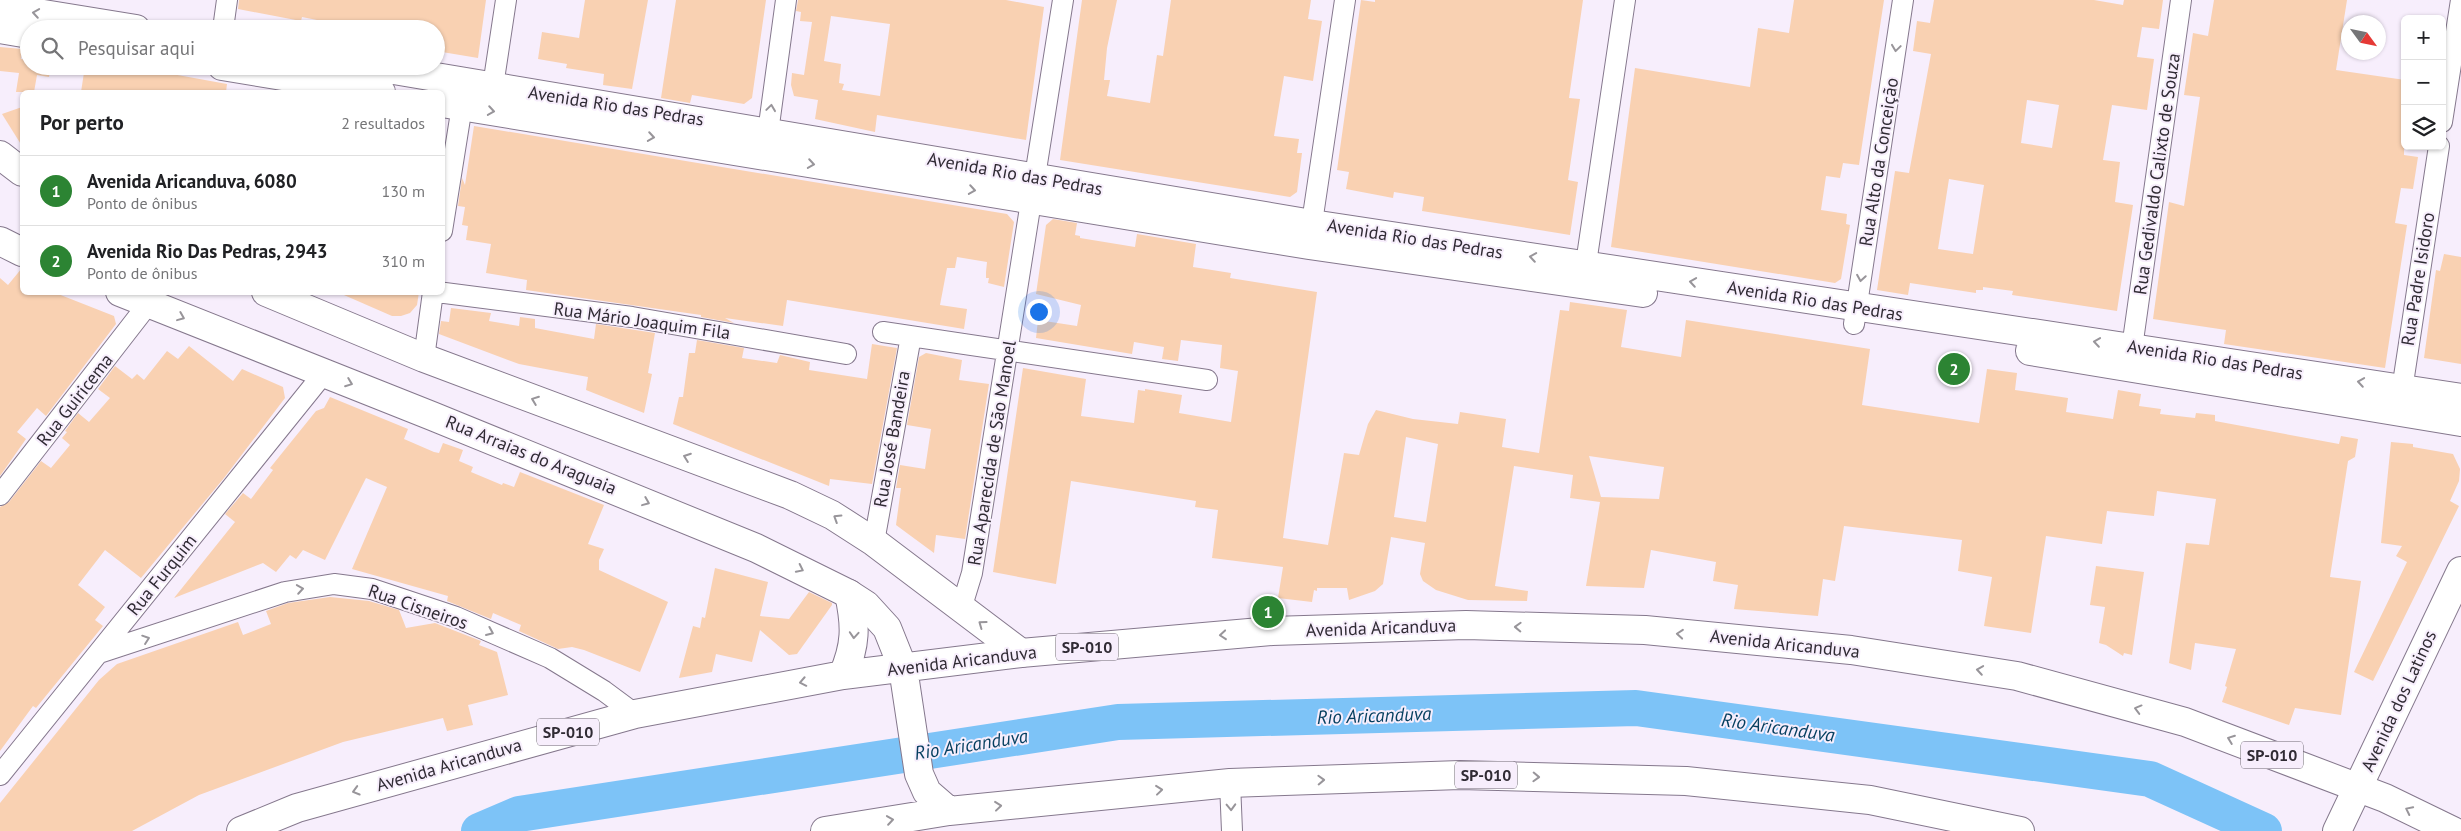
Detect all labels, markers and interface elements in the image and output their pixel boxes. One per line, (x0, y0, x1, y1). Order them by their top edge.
one-way arrow (31, 8, 40, 18)
north arrow (2341, 15, 2386, 60)
map controls (2401, 15, 2446, 150)
button: + (2401, 15, 2446, 60)
search box (20, 20, 445, 75)
icon: search (38, 34, 66, 62)
text: Pesquisar aqui (78, 36, 195, 60)
one-way arrow (1891, 45, 1902, 53)
street label: Rua Gedivaldo Calixto de Souza (2128, 52, 2185, 296)
button: − (2401, 60, 2446, 105)
street label: Rua Alto da Conceição (1854, 76, 1903, 248)
street label: Avenida Rio das Pedras (527, 80, 706, 131)
one-way arrow (765, 103, 775, 112)
one-way arrow (486, 105, 495, 115)
button: layers (2401, 105, 2446, 150)
text: Por perto (40, 109, 124, 136)
text: 2 resultados (341, 113, 425, 133)
one-way arrow (647, 132, 655, 142)
street label: Avenida Rio das Pedras (926, 147, 1104, 200)
one-way arrow (807, 158, 816, 168)
text: Avenida Aricanduva, 6080 (87, 169, 297, 193)
text: 1 (51, 181, 61, 201)
text: 130 m (382, 181, 425, 201)
one-way arrow (967, 184, 976, 194)
text: Ponto de ônibus (87, 193, 197, 213)
street label: Rua Padre Isidoro (2396, 211, 2439, 347)
street label: Avenida Rio das Pedras (1326, 213, 1505, 264)
text: Avenida Rio Das Pedras, 2943 (87, 239, 328, 263)
text: 2 (51, 251, 61, 271)
text: 310 m (382, 251, 425, 271)
one-way arrow (1529, 252, 1537, 263)
text: Ponto de ônibus (87, 263, 197, 283)
one-way arrow (1857, 274, 1867, 282)
street label: Avenida Rio das Pedras (1726, 275, 1905, 326)
one-way arrow (1689, 277, 1697, 288)
street label: Rua Mário Joaquim Fila (552, 297, 732, 344)
your location (1026, 299, 1052, 325)
one-way arrow (177, 311, 185, 321)
street label: Avenida Rio das Pedras (2126, 334, 2305, 385)
one-way arrow (2092, 337, 2100, 348)
street label: Rua Aparecida de São Manoel (962, 338, 1021, 567)
street label: Rua Guiricema (31, 349, 118, 450)
pin: 2 (1938, 350, 1970, 388)
street label: Rua José Bandeira (868, 369, 915, 509)
one-way arrow (344, 377, 352, 387)
one-way arrow (2357, 378, 2365, 388)
one-way arrow (531, 396, 539, 406)
street label: Rua Arraias do Araguaia (442, 410, 620, 499)
one-way arrow (683, 453, 691, 463)
one-way arrow (641, 495, 650, 506)
one-way arrow (833, 515, 842, 525)
street label: Rua Furquim (122, 529, 201, 620)
one-way arrow (795, 563, 804, 574)
street label: Rua Cisneiros (365, 579, 471, 634)
one-way arrow (296, 585, 305, 595)
pin: 1 (1252, 593, 1284, 631)
street label: Avenida Aricanduva (1305, 613, 1457, 642)
one-way arrow (979, 621, 988, 630)
one-way arrow (1514, 621, 1522, 632)
street label: Avenida Aricanduva (1709, 624, 1861, 663)
one-way arrow (485, 625, 494, 636)
street label: Avenida dos Latinos (2356, 627, 2441, 775)
one-way arrow (1676, 629, 1684, 640)
one-way arrow (1219, 630, 1227, 641)
one-way arrow (848, 631, 859, 639)
road number: SP-010 (1056, 634, 1118, 660)
one-way arrow (141, 635, 150, 645)
street label: Avenida Aricanduva (886, 640, 1038, 681)
one-way arrow (1976, 666, 1985, 676)
one-way arrow (799, 677, 807, 687)
water label: Rio Aricanduva (1316, 701, 1432, 729)
one-way arrow (2134, 704, 2143, 715)
water label: Rio Aricanduva (1720, 707, 1837, 747)
road number: SP-010 (537, 719, 599, 746)
water label: Rio Aricanduva (913, 723, 1030, 765)
street label: Avenida Aricanduva (373, 733, 524, 796)
one-way arrow (2227, 735, 2236, 745)
road number: SP-010 (2241, 742, 2303, 768)
road number: SP-010 (1455, 762, 1517, 788)
one-way arrow (1533, 771, 1541, 782)
one-way arrow (1318, 774, 1326, 785)
one-way arrow (1156, 785, 1164, 796)
one-way arrow (353, 786, 361, 796)
one-way arrow (994, 801, 1002, 812)
one-way arrow (1226, 803, 1237, 811)
one-way arrow (2405, 805, 2414, 816)
one-way arrow (886, 815, 894, 825)

